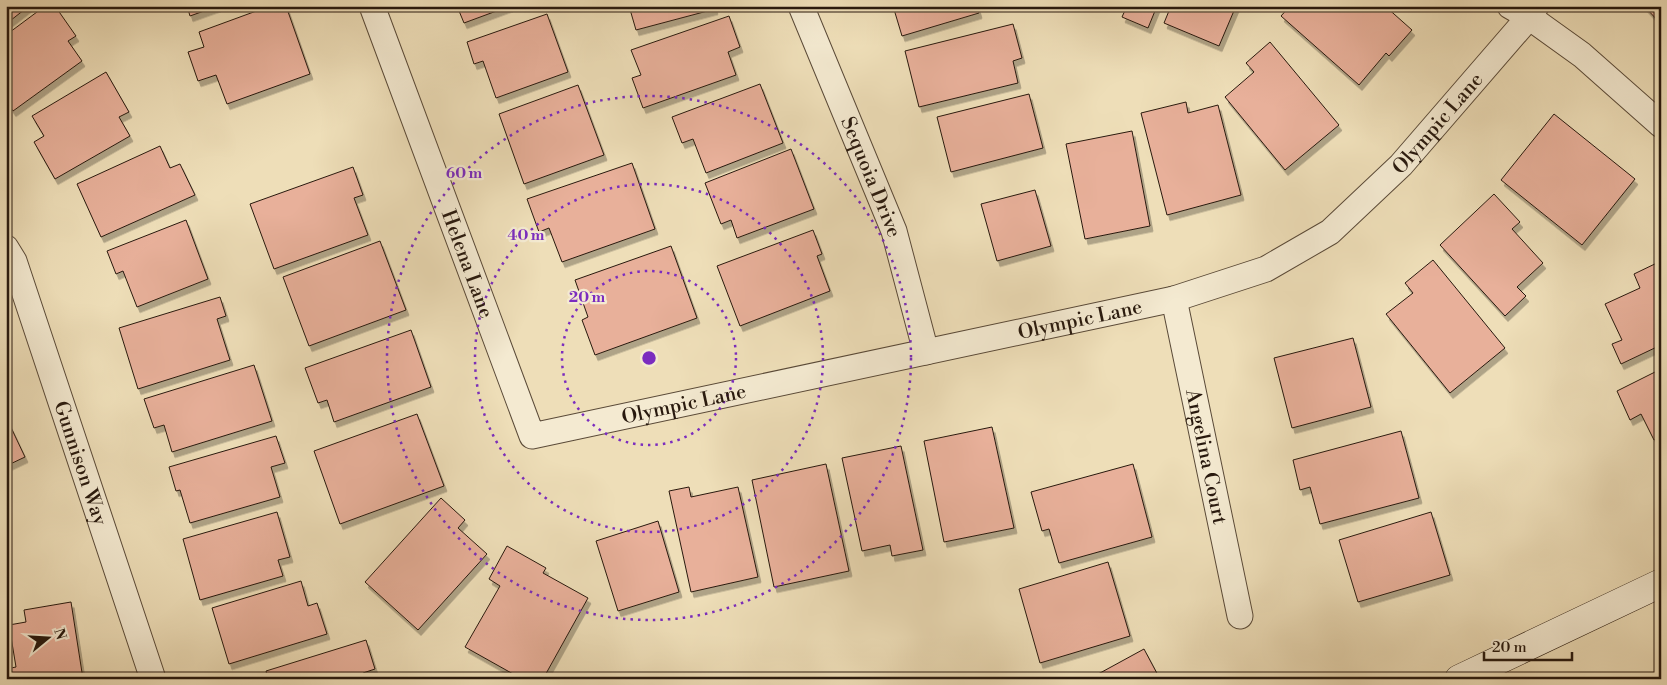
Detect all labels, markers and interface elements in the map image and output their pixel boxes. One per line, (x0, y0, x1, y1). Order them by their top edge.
street label: Olympic Lane (1388, 68, 1489, 181)
street label: Sequoia Drive (834, 113, 906, 240)
text: 60 m (446, 164, 483, 183)
street label: Helena Lane (435, 207, 498, 322)
text: 40 m (507, 226, 545, 245)
text: 20 m (569, 288, 606, 307)
street label: Olympic Lane (1016, 295, 1145, 346)
centre of rings (640, 349, 658, 367)
street label: Olympic Lane (620, 380, 749, 431)
street label: Angelina Court (1179, 386, 1232, 527)
street label: Gunnison Way (47, 398, 112, 529)
north arrow (22, 612, 72, 662)
text: N (49, 626, 70, 642)
scale bar (1484, 630, 1572, 662)
text: 20 m (1492, 638, 1527, 657)

